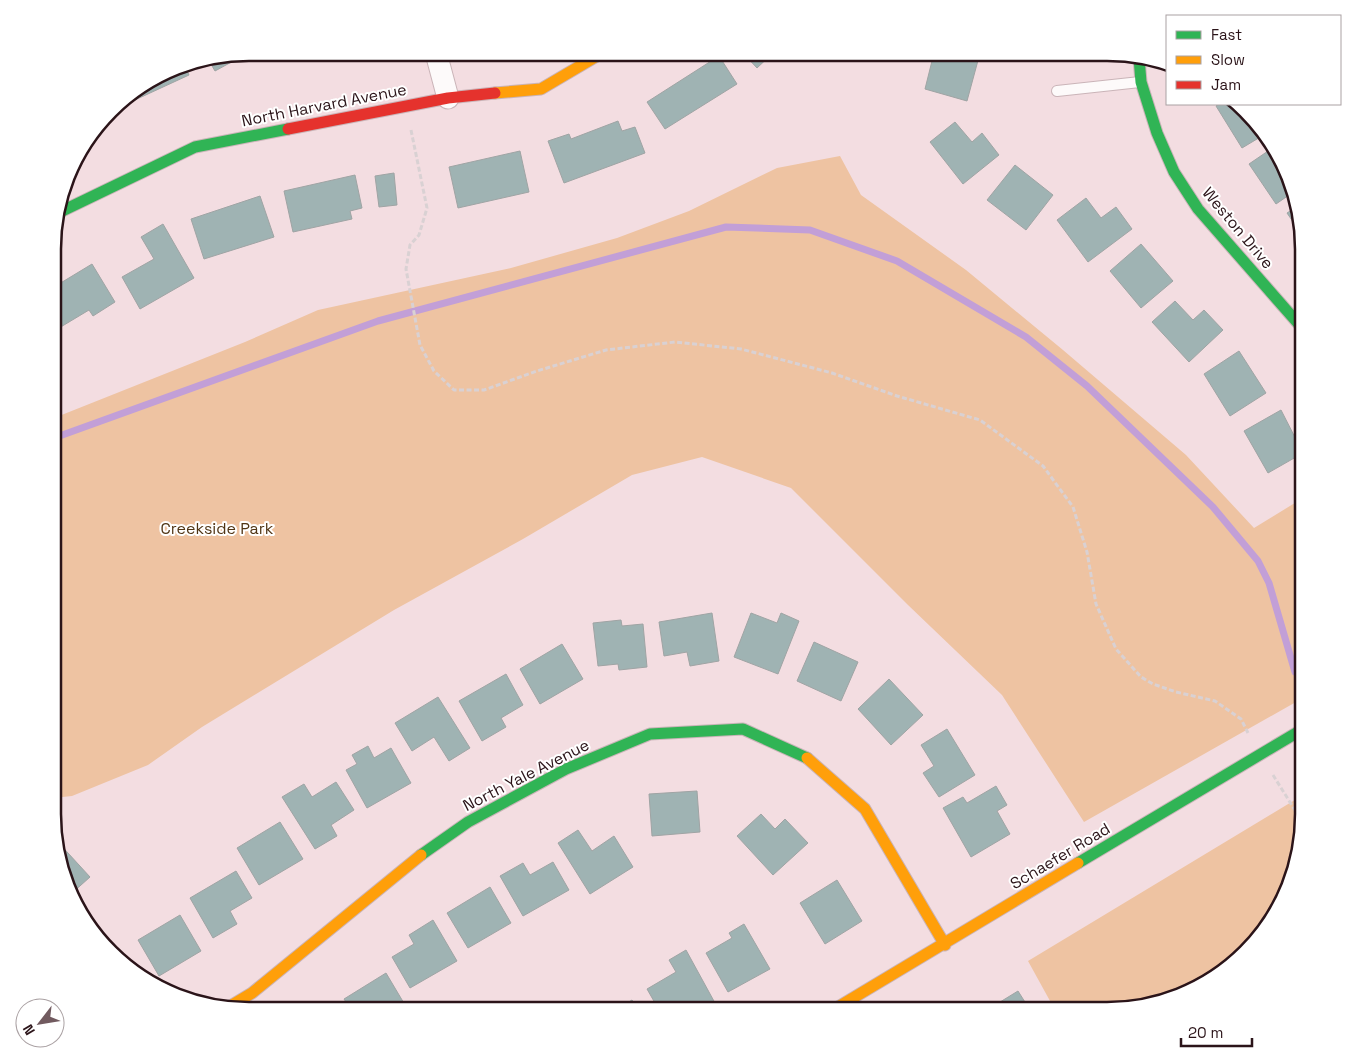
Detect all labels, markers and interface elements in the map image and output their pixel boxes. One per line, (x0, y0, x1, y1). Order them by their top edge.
legend (1166, 15, 1341, 105)
text: Fast (1211, 25, 1242, 44)
text: Slow (1211, 50, 1245, 69)
text: Jam (1211, 75, 1241, 94)
street label: North Harvard Avenue (240, 79, 408, 131)
street label: Weston Drive (1198, 183, 1278, 273)
park label: Creekside Park (161, 518, 274, 539)
street label: North Yale Avenue (459, 734, 593, 816)
street label: Schaefer Road (1006, 818, 1114, 894)
north arrow (15, 998, 65, 1048)
scale bar (1181, 1016, 1252, 1048)
text: N (19, 1021, 39, 1038)
text: 20 m (1188, 1023, 1223, 1042)

